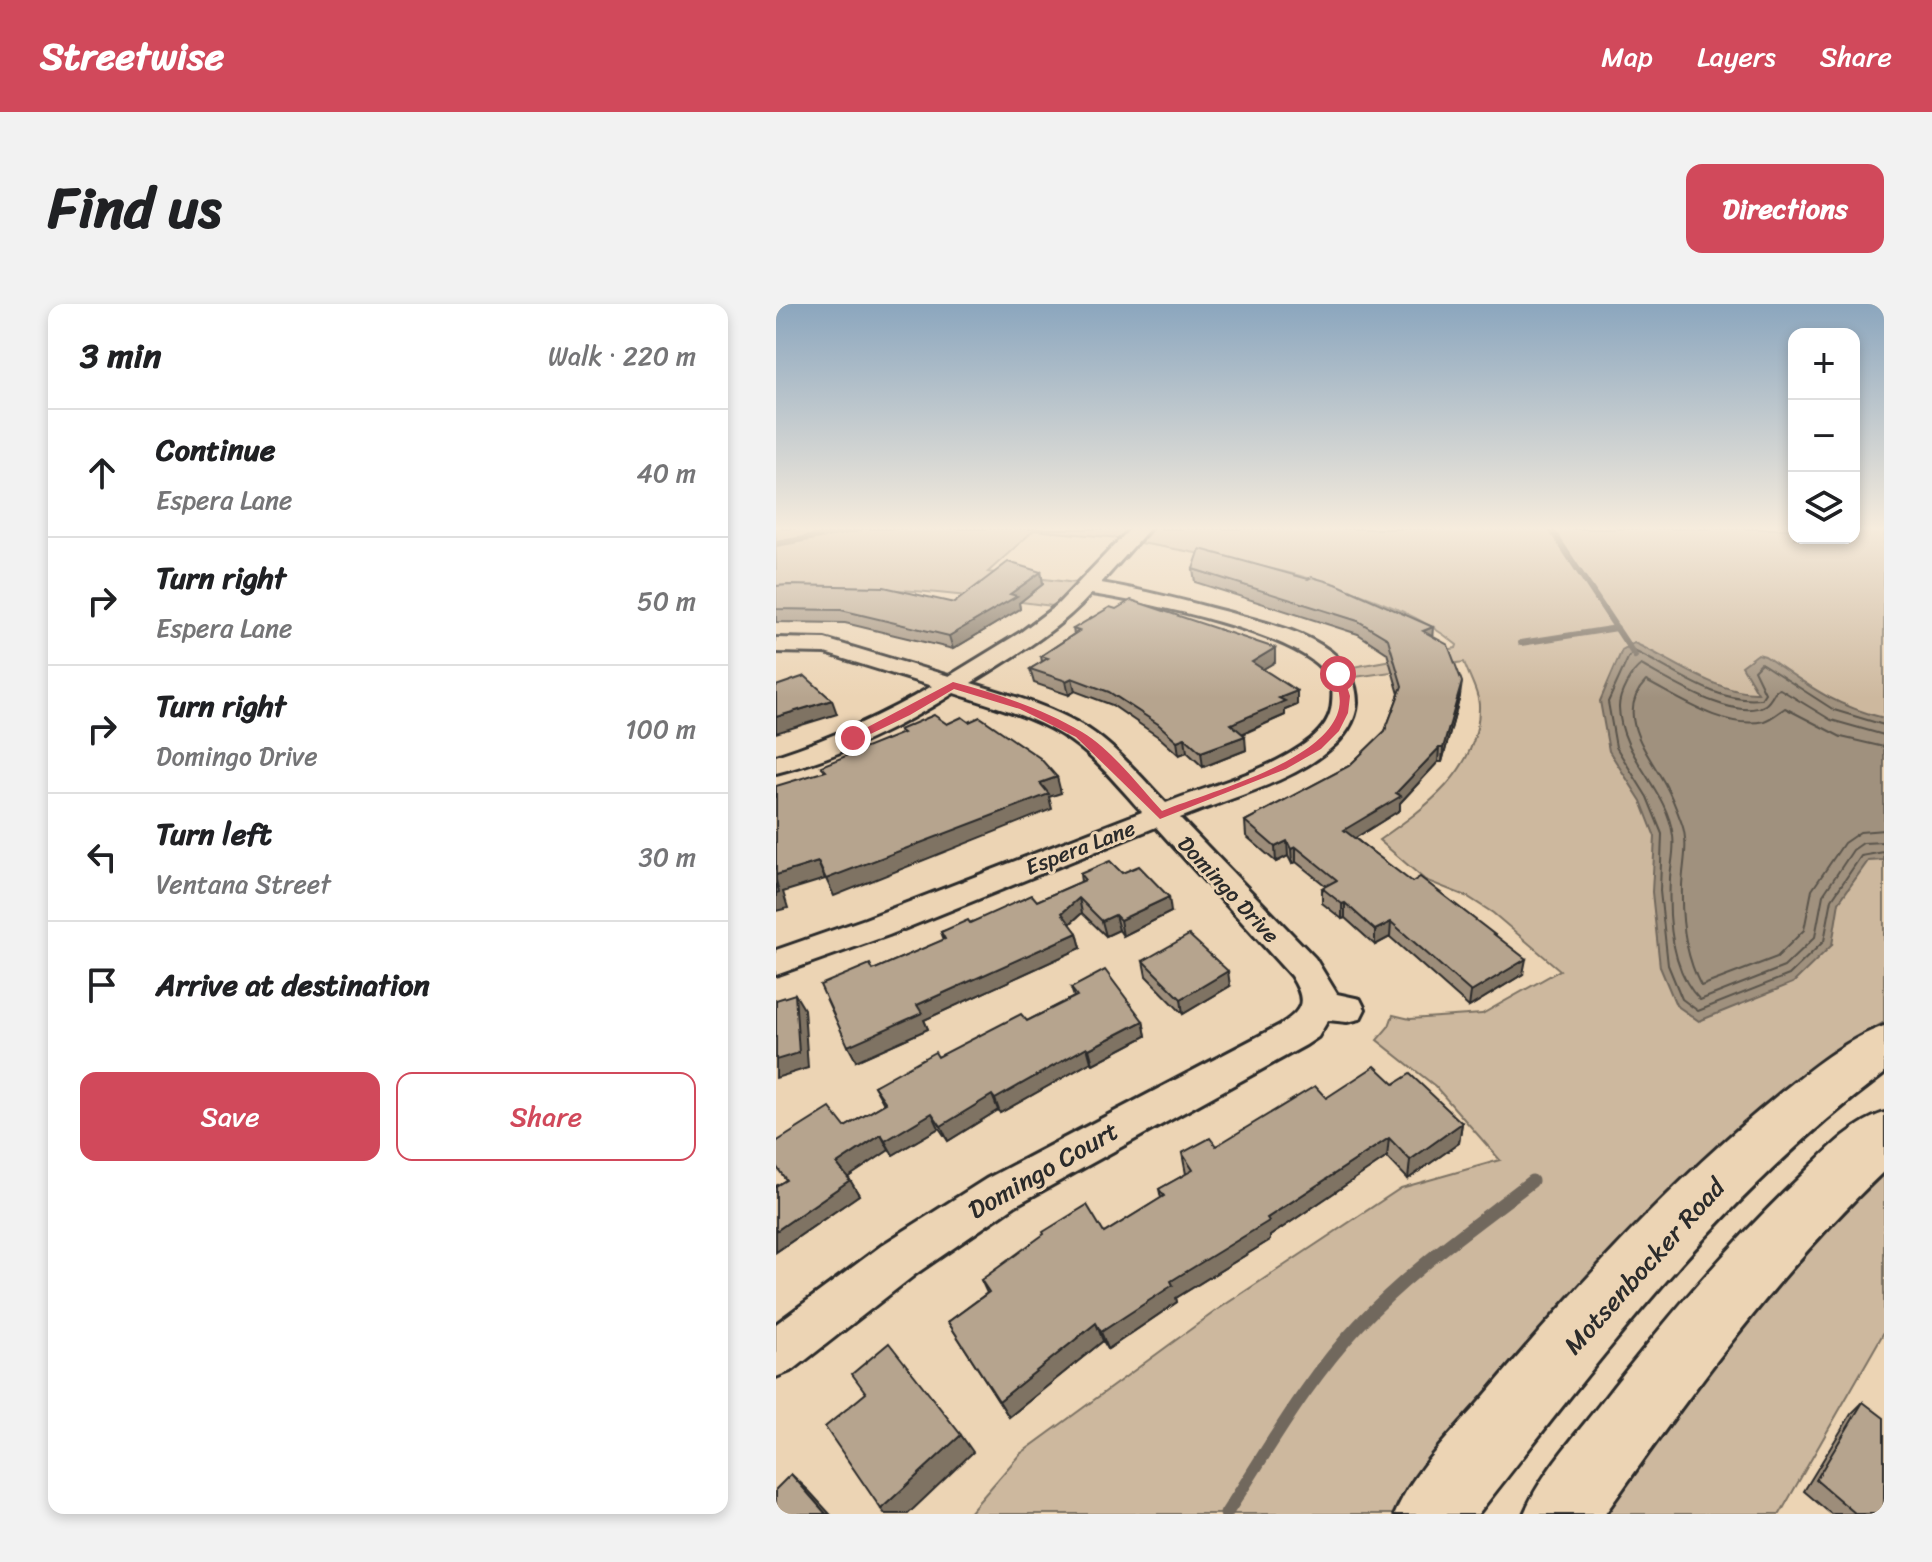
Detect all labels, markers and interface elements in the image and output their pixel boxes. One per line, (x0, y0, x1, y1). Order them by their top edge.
text: Streetwise (40, 23, 224, 90)
text: Map (1601, 32, 1653, 81)
text: Layers (1697, 32, 1776, 81)
text: Share (1820, 32, 1892, 81)
text: Find us (48, 159, 221, 258)
button: Directions (1686, 164, 1884, 253)
text: 3 min (80, 326, 161, 386)
map controls (1788, 328, 1860, 544)
button: + (1788, 328, 1860, 400)
text: Walk · 220 m (548, 333, 696, 379)
button: − (1788, 400, 1860, 472)
text: Continue (156, 423, 275, 477)
text: 40 m (637, 450, 696, 496)
icon: ahead (80, 451, 124, 495)
button: layers (1788, 472, 1860, 544)
text: Espera Lane (156, 477, 292, 523)
text: Turn right (156, 551, 286, 605)
text: 50 m (637, 578, 696, 624)
icon: right (80, 579, 124, 623)
text: Espera Lane (156, 605, 292, 651)
route start (1320, 656, 1356, 692)
text: Turn right (156, 679, 286, 733)
text: 100 m (625, 706, 696, 752)
icon: right (80, 707, 124, 751)
route end (835, 720, 871, 756)
text: Domingo Drive (156, 733, 318, 779)
text: Turn left (156, 807, 272, 861)
street label: Espera Lane (1019, 809, 1141, 886)
street label: Domingo Drive (1168, 826, 1290, 953)
text: 30 m (639, 834, 696, 880)
icon: left (80, 835, 124, 879)
text: Ventana Street (156, 861, 331, 907)
text: Arrive at destination (156, 958, 430, 1012)
icon: arrive (80, 963, 124, 1007)
button: Save (80, 1072, 380, 1161)
button: Share (396, 1072, 696, 1161)
street label: Domingo Court (959, 1108, 1127, 1232)
street label: Motsenbocker Road (1551, 1165, 1738, 1365)

